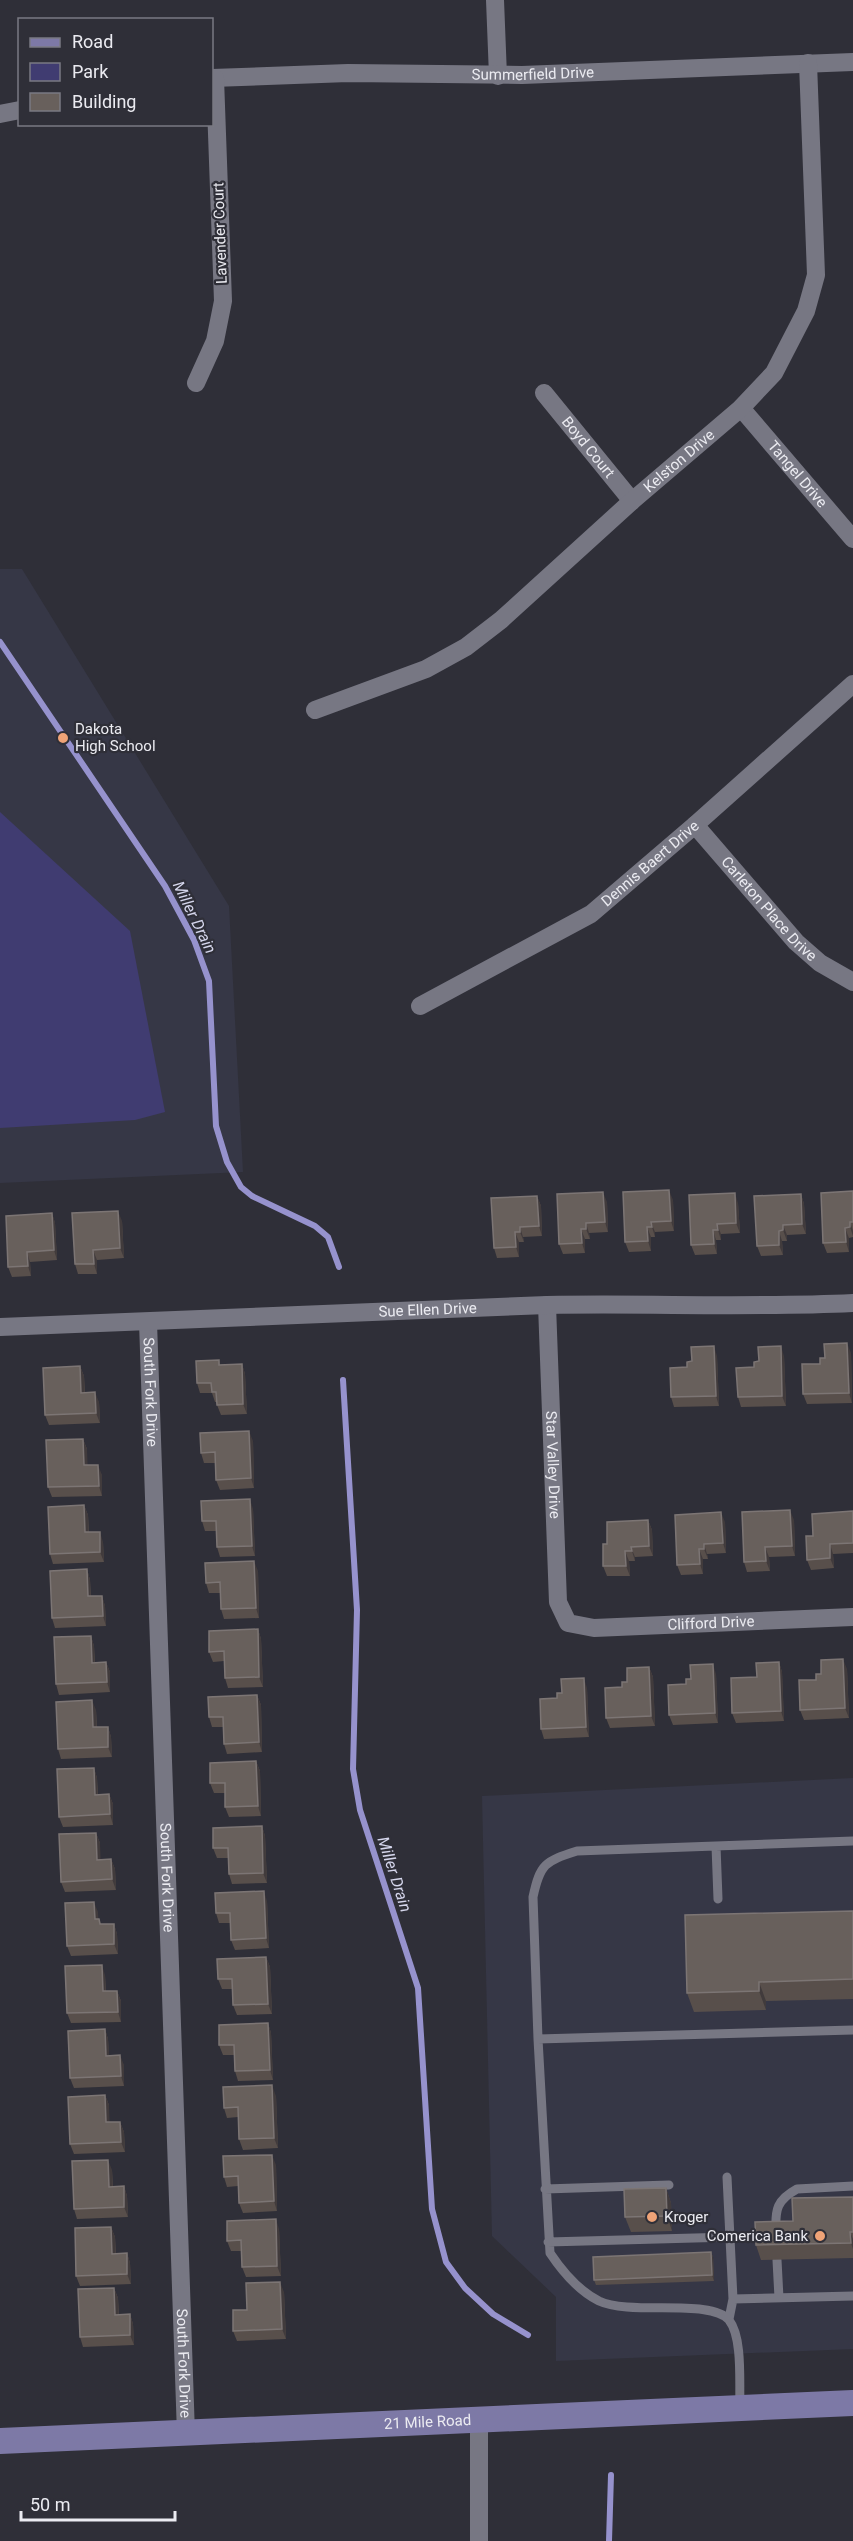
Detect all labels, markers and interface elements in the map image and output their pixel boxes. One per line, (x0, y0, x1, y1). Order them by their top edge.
legend (18, 18, 213, 126)
text: Road (72, 31, 113, 52)
text: Park (72, 61, 109, 82)
street label: Summerfield Drive (472, 63, 594, 84)
text: Building (72, 91, 136, 112)
street label: Lavender Court (209, 182, 231, 284)
street label: Boyd Court (558, 413, 619, 482)
street label: Kelston Drive (640, 426, 718, 496)
street label: Tangel Drive (764, 437, 831, 511)
place label: Dakota High School (75, 720, 156, 755)
marker: Dakota High School (56, 731, 70, 745)
street label: Dennis Baert Drive (598, 817, 703, 910)
street label: Carleton Place Drive (717, 853, 821, 965)
water label: Miller Drain (169, 878, 220, 957)
street label: Sue Ellen Drive (378, 1299, 477, 1321)
street label: South Fork Drive (140, 1337, 161, 1447)
street label: Star Valley Drive (542, 1411, 564, 1519)
street label: Clifford Drive (667, 1612, 755, 1634)
street label: South Fork Drive (156, 1823, 178, 1933)
water label: Miller Drain (373, 1834, 416, 1914)
place label: Kroger (664, 2208, 708, 2226)
marker: Kroger (645, 2210, 659, 2224)
place label: Comerica Bank (707, 2227, 808, 2245)
marker: Comerica Bank (813, 2229, 827, 2243)
street label: South Fork Drive (173, 2308, 194, 2418)
street label: 21 Mile Road (384, 2411, 472, 2433)
scale bar (21, 2484, 176, 2522)
text: 50 m (30, 2494, 70, 2515)

